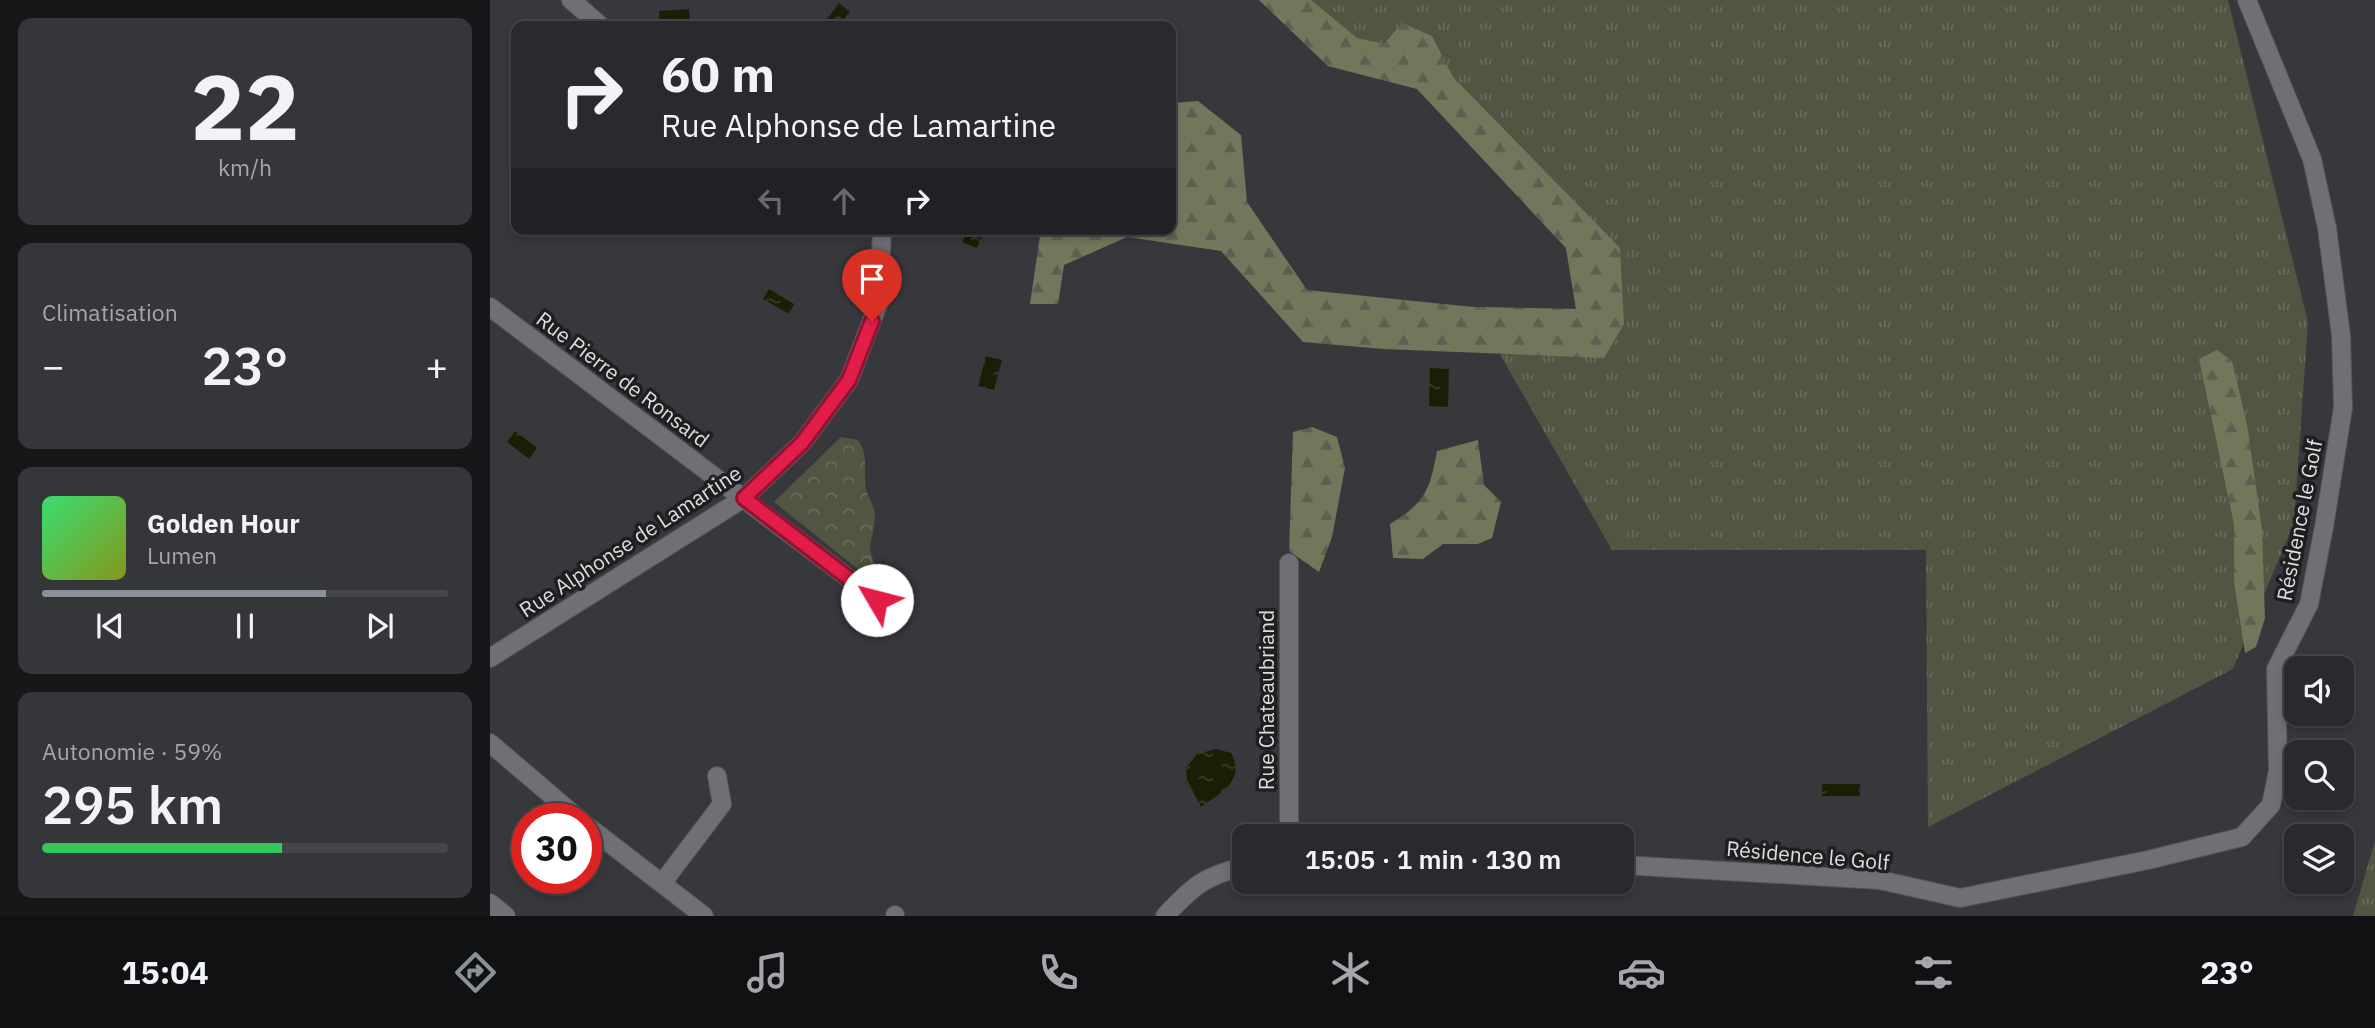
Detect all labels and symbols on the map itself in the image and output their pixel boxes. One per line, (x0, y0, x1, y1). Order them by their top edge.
pin (842, 249, 902, 321)
street label: Rue Pierre de Ronsard (531, 305, 715, 453)
street label: Résidence le Golf (2270, 437, 2328, 603)
street label: Rue Alphonse de Lamartine (514, 459, 746, 623)
position arrow (840, 563, 914, 637)
street label: Rue Chateaubriand (1252, 610, 1280, 790)
speed limit sign: 30 (511, 803, 602, 894)
street label: Résidence le Golf (1725, 834, 1891, 876)

